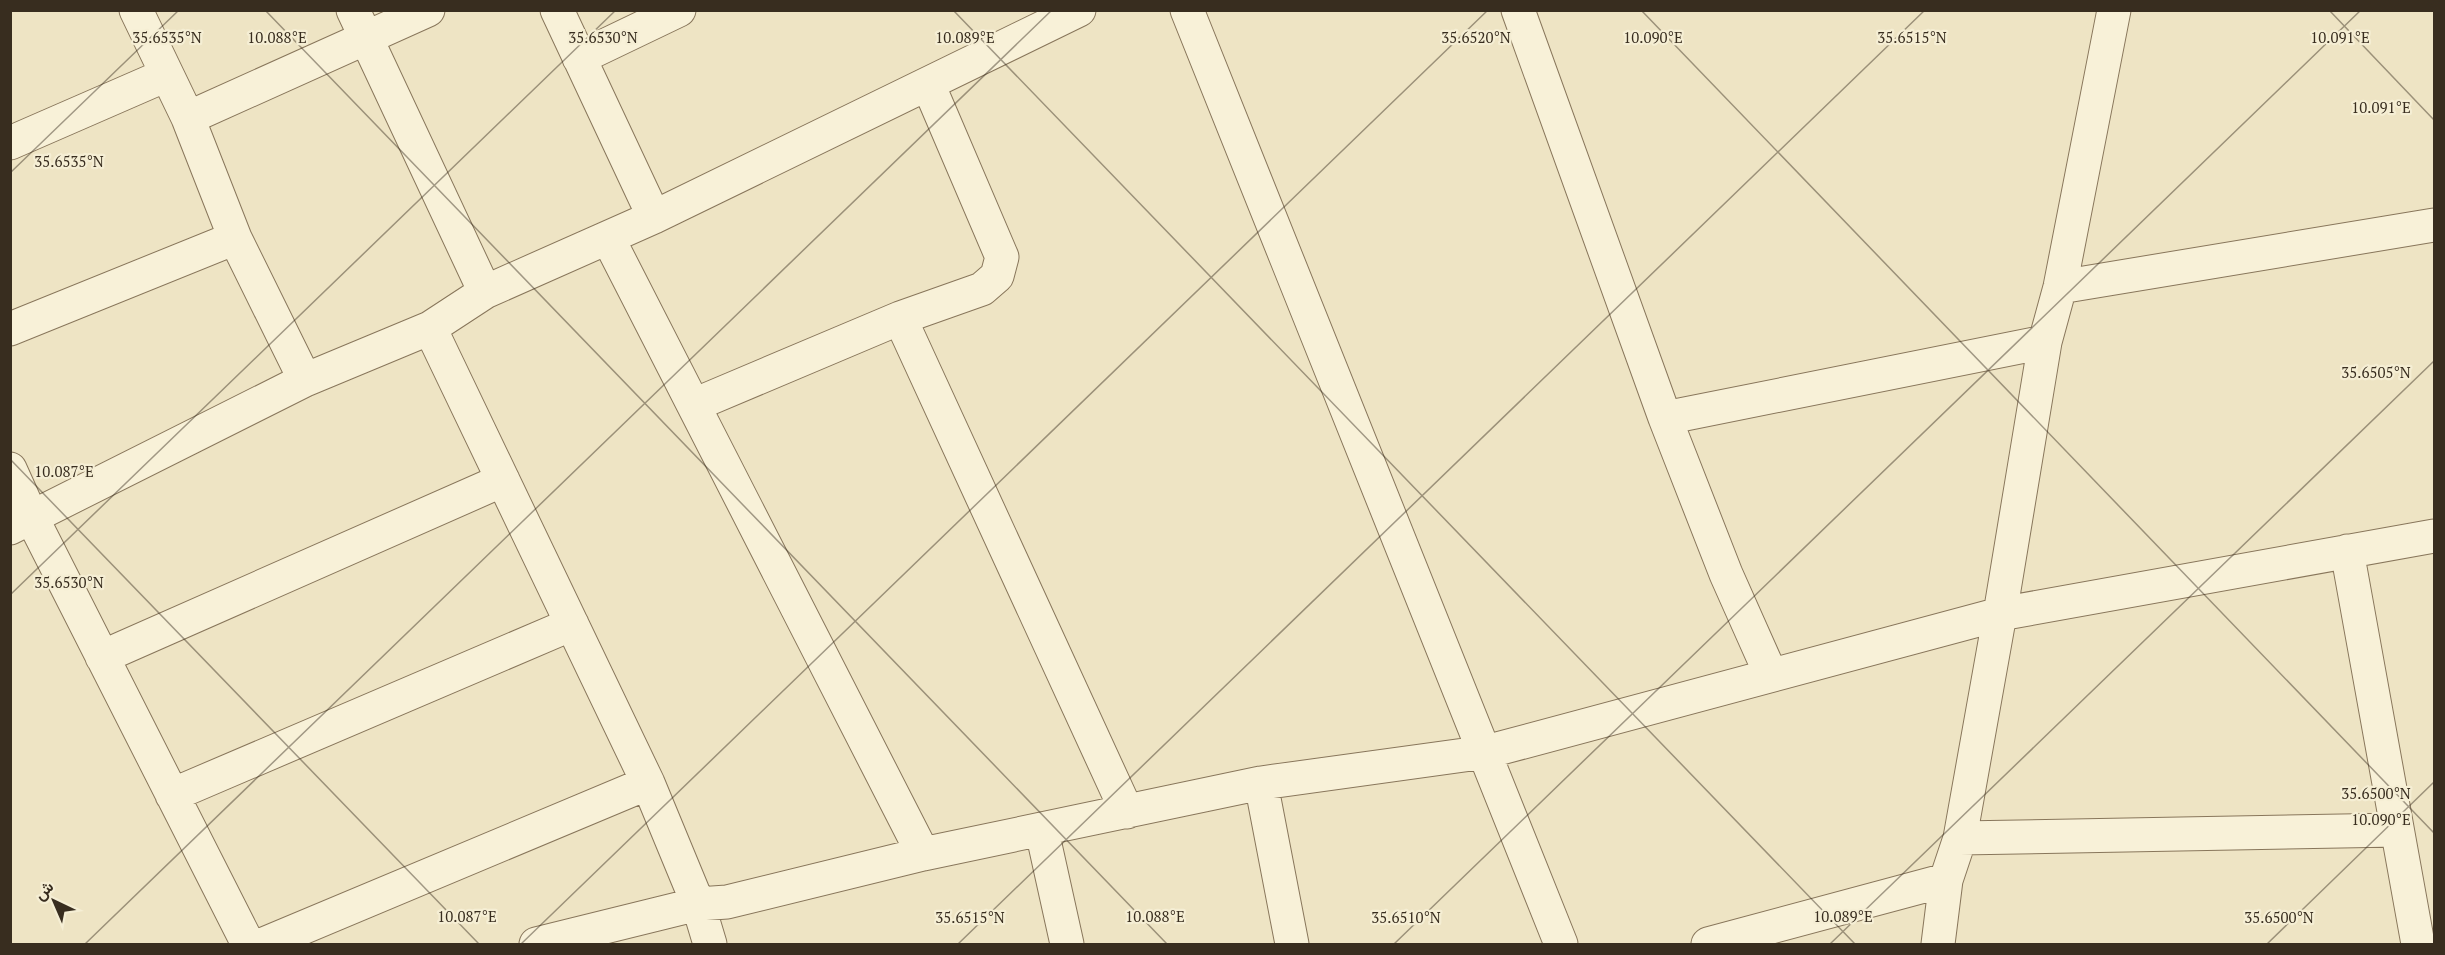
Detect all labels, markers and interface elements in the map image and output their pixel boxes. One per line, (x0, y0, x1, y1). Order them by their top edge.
text: 35.6535°N (132, 27, 202, 47)
text: 10.088°E (247, 27, 307, 47)
text: 35.6530°N (568, 27, 638, 47)
text: 10.089°E (935, 27, 995, 47)
text: 35.6520°N (1441, 27, 1511, 47)
text: 10.090°E (1623, 27, 1683, 47)
text: 35.6515°N (1877, 27, 1947, 47)
text: 10.091°E (2310, 27, 2370, 47)
text: 10.091°E (2351, 97, 2411, 117)
text: 35.6535°N (34, 151, 104, 171)
text: 35.6505°N (2341, 362, 2411, 382)
text: 10.087°E (34, 461, 94, 481)
text: 35.6530°N (34, 572, 104, 592)
text: 35.6500°N (2341, 783, 2411, 803)
text: 10.090°E (2351, 809, 2411, 829)
north arrow (24, 871, 84, 931)
text: ش (29, 876, 58, 905)
text: 10.087°E (437, 906, 497, 926)
text: 10.088°E (1125, 906, 1185, 926)
text: 10.089°E (1813, 906, 1873, 926)
text: 35.6515°N (935, 907, 1005, 927)
text: 35.6510°N (1371, 907, 1441, 927)
text: 35.6500°N (2244, 907, 2314, 927)

